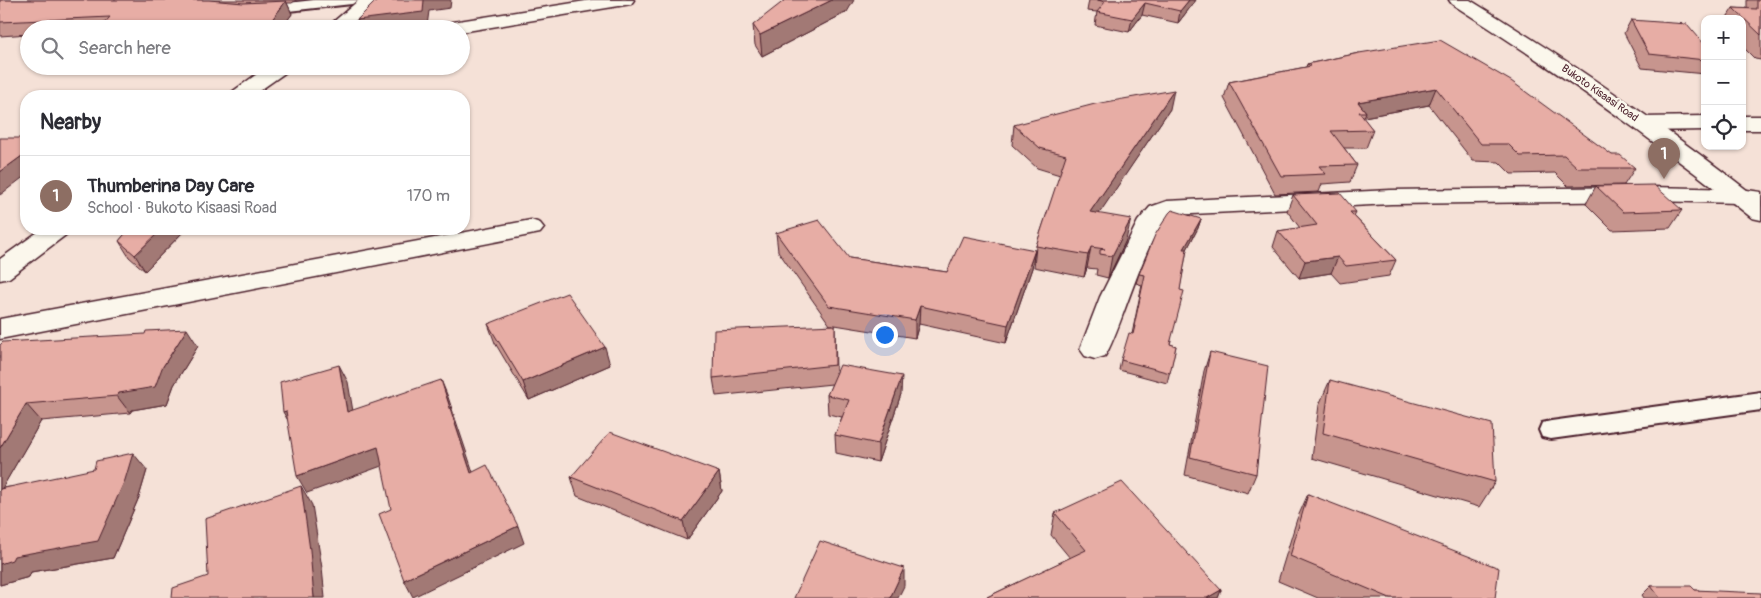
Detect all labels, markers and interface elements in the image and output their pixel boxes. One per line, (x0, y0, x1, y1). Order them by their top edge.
map controls (1701, 15, 1746, 150)
button: + (1701, 15, 1746, 60)
search box (20, 20, 470, 75)
icon: search (38, 34, 66, 62)
text: Search here (78, 36, 171, 60)
button: − (1701, 60, 1746, 105)
street label: Bukoto Kisaasi Road (1559, 62, 1641, 124)
button: locate (1701, 105, 1746, 150)
text: Nearby (40, 109, 101, 136)
pin: 1 (1648, 138, 1680, 179)
text: Thumberina Day Care (87, 174, 254, 198)
text: 1 (53, 186, 59, 206)
text: 170 m (407, 186, 450, 206)
text: School · Bukoto Kisaasi Road (87, 198, 277, 218)
your location (872, 322, 898, 348)

